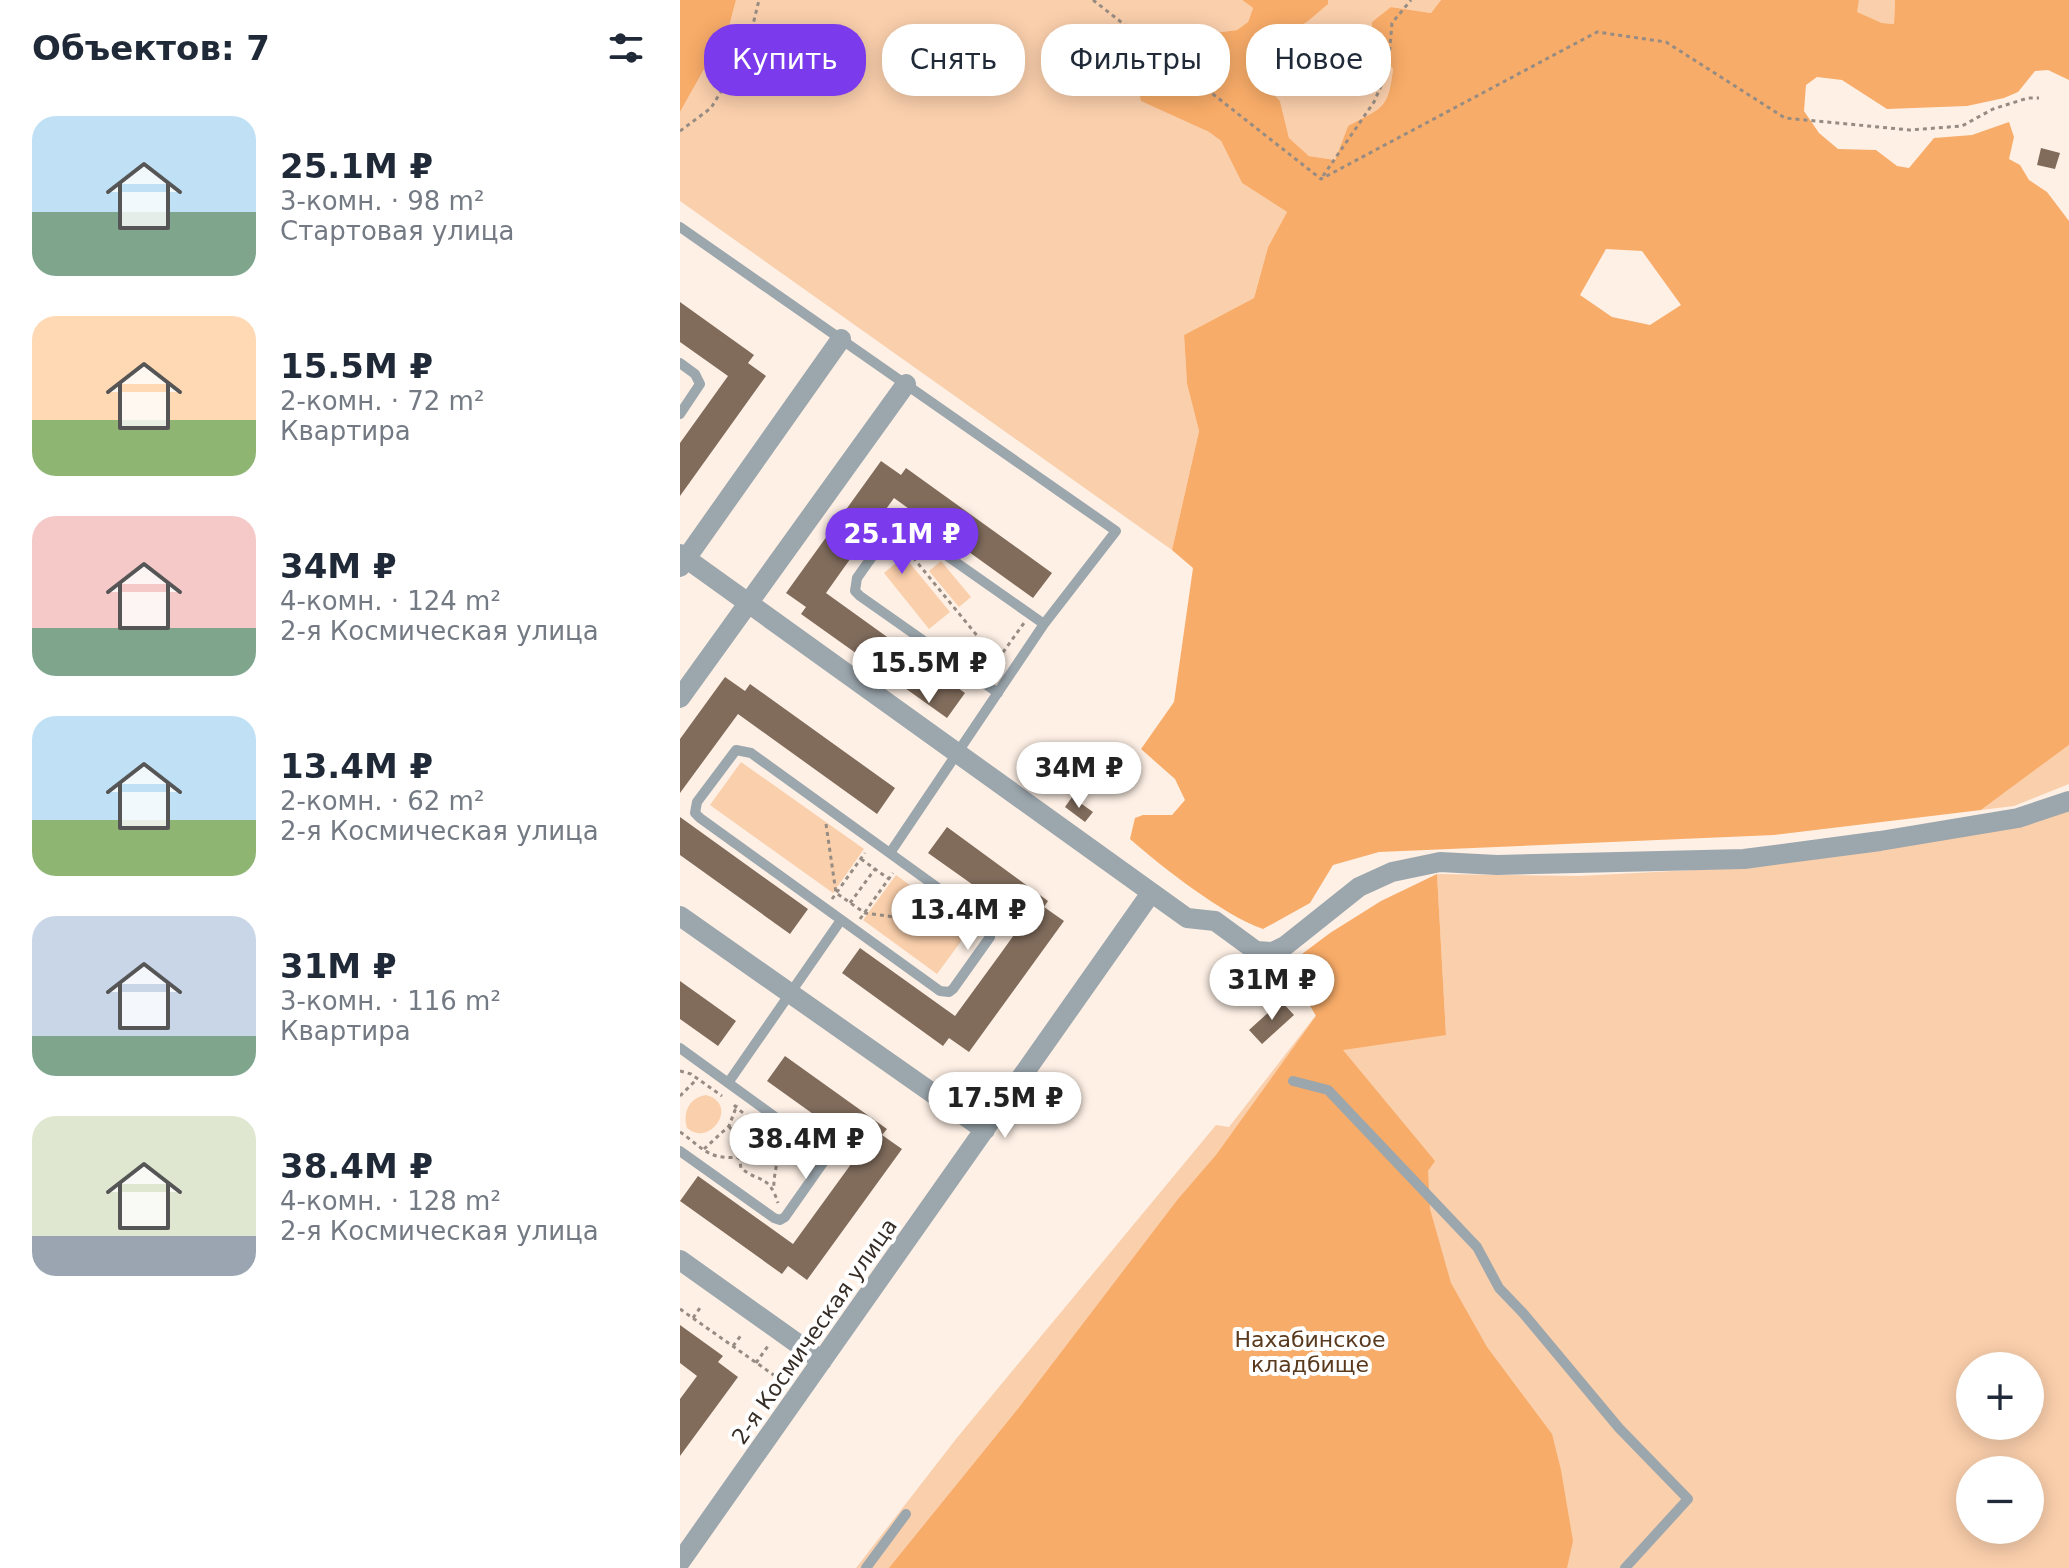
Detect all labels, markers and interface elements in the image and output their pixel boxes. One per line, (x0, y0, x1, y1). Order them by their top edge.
chip: Купить (704, 24, 866, 96)
chip: Снять (882, 24, 1025, 96)
chip: Фильтры (1041, 24, 1230, 96)
chip: Новое (1246, 24, 1391, 96)
icon: filters (604, 26, 648, 70)
text: Объектов: 7 (32, 28, 270, 68)
text: 25.1M ₽ (280, 146, 433, 186)
icon: home (96, 148, 192, 244)
text: 3-комн. · 98 m² (280, 186, 484, 216)
text: Стартовая улица (280, 216, 514, 246)
text: 15.5M ₽ (280, 346, 433, 386)
icon: home (96, 348, 192, 444)
text: 2-комн. · 72 m² (280, 386, 484, 416)
text: Квартира (280, 416, 411, 446)
pin: 25.1M ₽ (828, 508, 976, 576)
text: 25.1M ₽ (843, 519, 961, 549)
text: 34M ₽ (280, 546, 397, 586)
icon: home (96, 548, 192, 644)
text: 4-комн. · 124 m² (280, 586, 501, 616)
text: 2-я Космическая улица (280, 616, 599, 646)
pin: 15.5M ₽ (855, 637, 1003, 705)
text: 15.5M ₽ (870, 648, 988, 678)
pin: 34M ₽ (1023, 742, 1135, 810)
text: 13.4M ₽ (280, 746, 433, 786)
icon: home (96, 748, 192, 844)
text: 34M ₽ (1034, 753, 1124, 783)
text: 2-комн. · 62 m² (280, 786, 484, 816)
text: 2-я Космическая улица (280, 816, 599, 846)
pin: 13.4M ₽ (894, 884, 1042, 952)
text: 13.4M ₽ (909, 895, 1027, 925)
text: 31M ₽ (280, 946, 397, 986)
icon: home (96, 948, 192, 1044)
pin: 31M ₽ (1216, 954, 1328, 1022)
text: 31M ₽ (1227, 965, 1317, 995)
text: 3-комн. · 116 m² (280, 986, 501, 1016)
text: Квартира (280, 1016, 411, 1046)
pin: 17.5M ₽ (931, 1072, 1079, 1140)
text: 17.5M ₽ (946, 1083, 1064, 1113)
pin: 38.4M ₽ (732, 1113, 880, 1181)
text: 38.4M ₽ (747, 1124, 865, 1154)
text: 38.4M ₽ (280, 1146, 433, 1186)
icon: home (96, 1148, 192, 1244)
text: 4-комн. · 128 m² (280, 1186, 501, 1216)
street label: 2-я Космическая улица (727, 1214, 902, 1449)
text: 2-я Космическая улица (280, 1216, 599, 1246)
park label: Нахабинское кладбище (1234, 1327, 1386, 1377)
map controls (1956, 1352, 2044, 1544)
button: + (1956, 1352, 2044, 1440)
button: − (1956, 1456, 2044, 1544)

